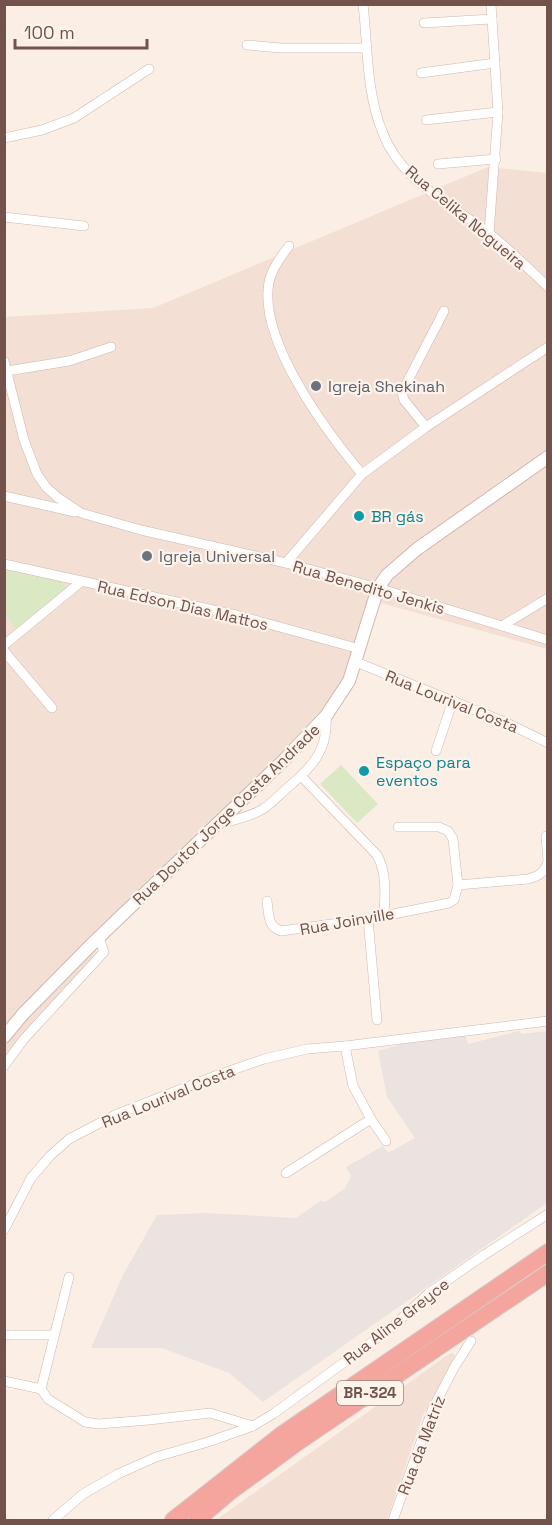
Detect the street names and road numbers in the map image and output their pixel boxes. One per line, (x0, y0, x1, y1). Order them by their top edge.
street label: Rua Celika Nogueira (401, 161, 530, 274)
street label: Rua Benedito Jenkis (290, 556, 447, 619)
street label: Rua Edson Dias Mattos (95, 576, 270, 635)
street label: Rua Lourival Costa (382, 665, 522, 738)
street label: Rua Doutor Jorge Costa Andrade (128, 719, 325, 910)
street label: Rua Joinville (298, 903, 396, 940)
street label: Rua Lourival Costa (98, 1060, 238, 1133)
street label: Rua Aline Greyce (339, 1273, 454, 1369)
road number: BR-324 (337, 1381, 403, 1405)
street label: Rua da Matriz (393, 1392, 450, 1498)

